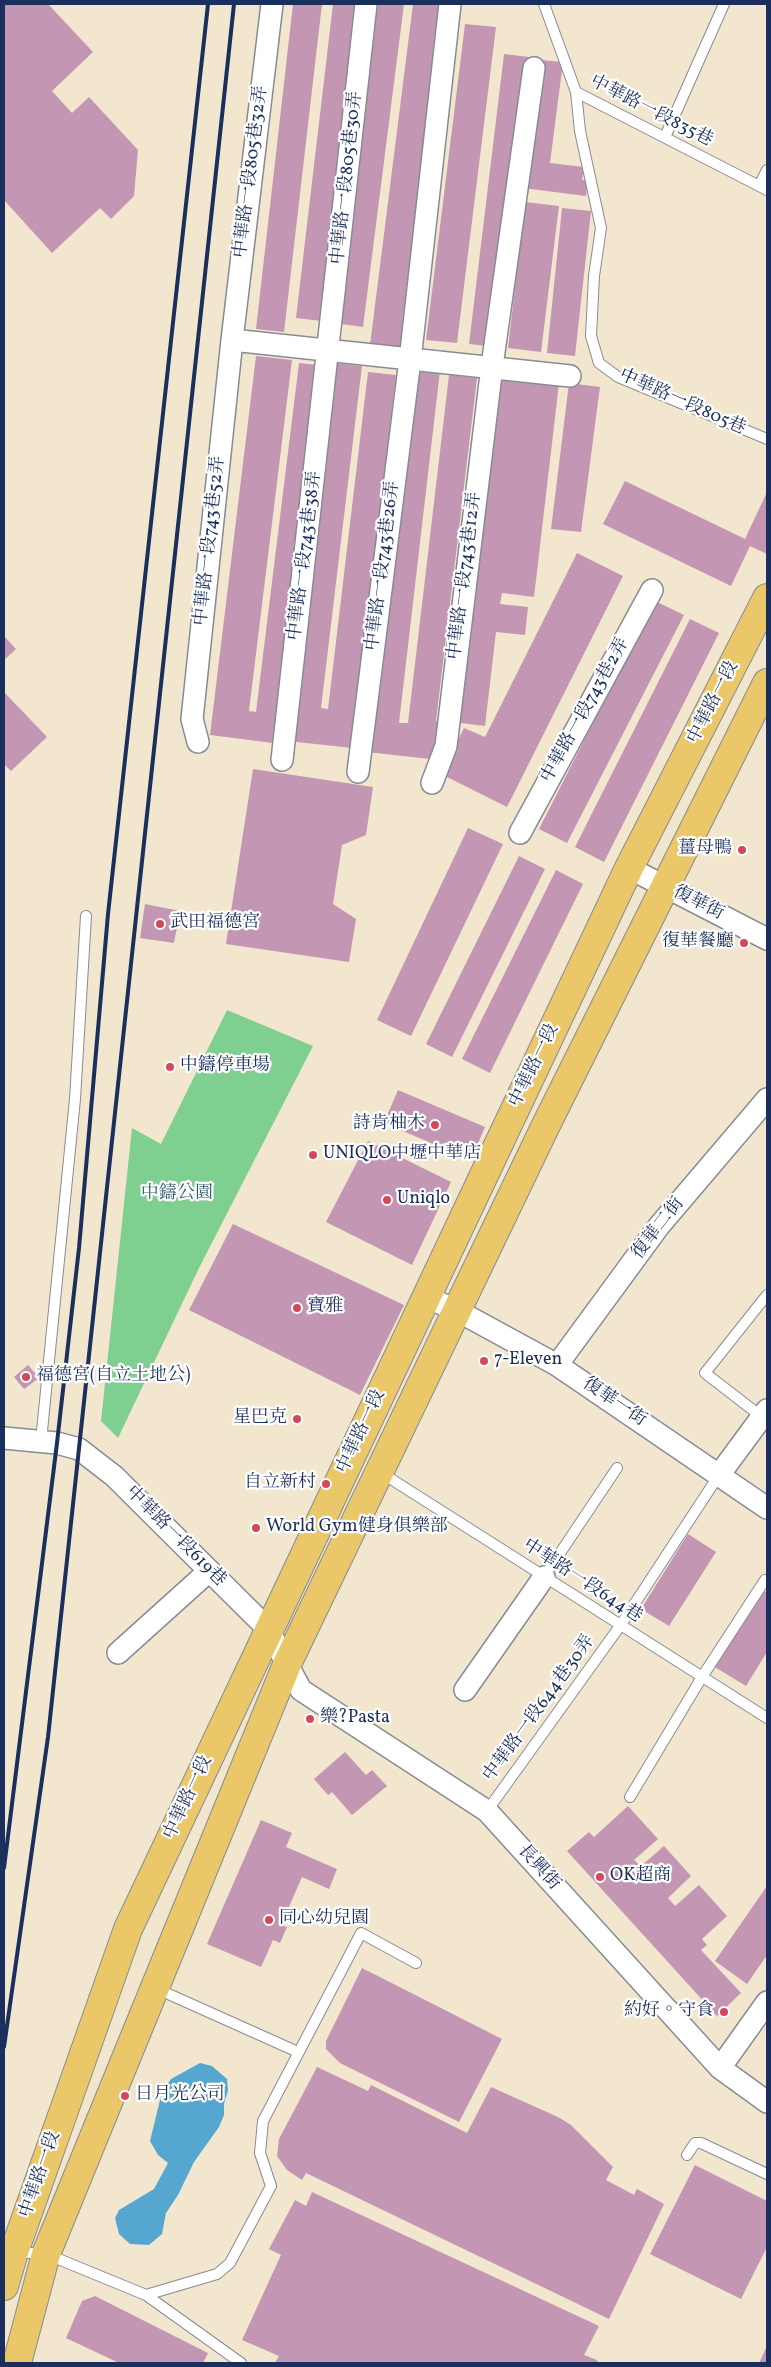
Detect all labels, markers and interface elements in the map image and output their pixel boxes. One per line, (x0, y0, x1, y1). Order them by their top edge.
street label: 中華路一段835巷 (586, 72, 716, 152)
street label: 中華路一段805巷32弄 (231, 85, 273, 259)
street label: 中華路一段805巷30弄 (328, 90, 368, 266)
street label: 中華路一段805巷 (615, 365, 749, 441)
street label: 中華路一段743巷52弄 (191, 455, 231, 627)
street label: 中華路一段743巷38弄 (285, 470, 327, 642)
street label: 中華路一段743巷26弄 (363, 480, 405, 652)
street label: 中華路一段743巷12弄 (445, 491, 487, 661)
street label: 中華路一段743巷2弄 (537, 635, 635, 787)
street label: 中華路一段 (684, 658, 744, 748)
place label: 薑母鴨 (678, 839, 732, 861)
marker: 薑母鴨 (736, 844, 748, 856)
street label: 復華街 (669, 882, 727, 926)
place label: 武田福德宮 (170, 913, 260, 935)
marker: 武田福德宮 (154, 918, 166, 930)
place label: 復華餐廳 (662, 932, 734, 954)
marker: 復華餐廳 (738, 937, 750, 949)
street label: 中華路一段 (506, 1021, 564, 1111)
place label: 中鑄停車場 (180, 1056, 270, 1078)
marker: 中鑄停車場 (164, 1061, 176, 1073)
place label: 詩肯柚木 (353, 1114, 425, 1136)
marker: 詩肯柚木 (429, 1119, 441, 1131)
place label: UNIQLO中壢中華店 (323, 1144, 481, 1166)
marker: UNIQLO中壢中華店 (307, 1149, 319, 1161)
park label: 中鑄公園 (141, 1184, 213, 1206)
place label: Uniqlo (397, 1189, 450, 1211)
marker: Uniqlo (381, 1194, 393, 1206)
street label: 復華二街 (628, 1194, 690, 1264)
place label: 寶雅 (307, 1297, 343, 1319)
marker: 寶雅 (291, 1302, 303, 1314)
place label: 7-Eleven (494, 1350, 562, 1372)
marker: 7-Eleven (478, 1355, 490, 1367)
place label: 福德宮(自立土地公) (36, 1366, 190, 1388)
marker: 福德宮(自立土地公) (20, 1371, 32, 1383)
street label: 復華一街 (578, 1374, 650, 1432)
street label: 中華路一段 (333, 1387, 391, 1477)
place label: 星巴克 (233, 1408, 287, 1430)
marker: 星巴克 (291, 1413, 303, 1425)
place label: 自立新村 (244, 1473, 316, 1495)
marker: 自立新村 (320, 1478, 332, 1490)
street label: 中華路一段619巷 (120, 1482, 230, 1592)
place label: World Gym健身俱樂部 (266, 1517, 448, 1539)
marker: World Gym健身俱樂部 (250, 1522, 262, 1534)
street label: 中華路一段644巷 (518, 1535, 646, 1629)
street label: 中華路一段644巷30弄 (480, 1632, 600, 1786)
place label: 樂?Pasta (320, 1708, 390, 1730)
marker: 樂?Pasta (304, 1713, 316, 1725)
street label: 中華路一段 (160, 1753, 218, 1843)
street label: 長興街 (512, 1841, 564, 1895)
place label: OK超商 (610, 1866, 671, 1888)
marker: OK超商 (594, 1871, 606, 1883)
place label: 同心幼兒園 (279, 1909, 369, 1931)
marker: 同心幼兒園 (263, 1914, 275, 1926)
place label: 約好。守食 (624, 2001, 714, 2023)
marker: 約好。守食 (718, 2006, 730, 2018)
place label: 日月光公司 (135, 2085, 225, 2107)
marker: 日月光公司 (119, 2090, 131, 2102)
street label: 中華路一段 (16, 2129, 66, 2221)

